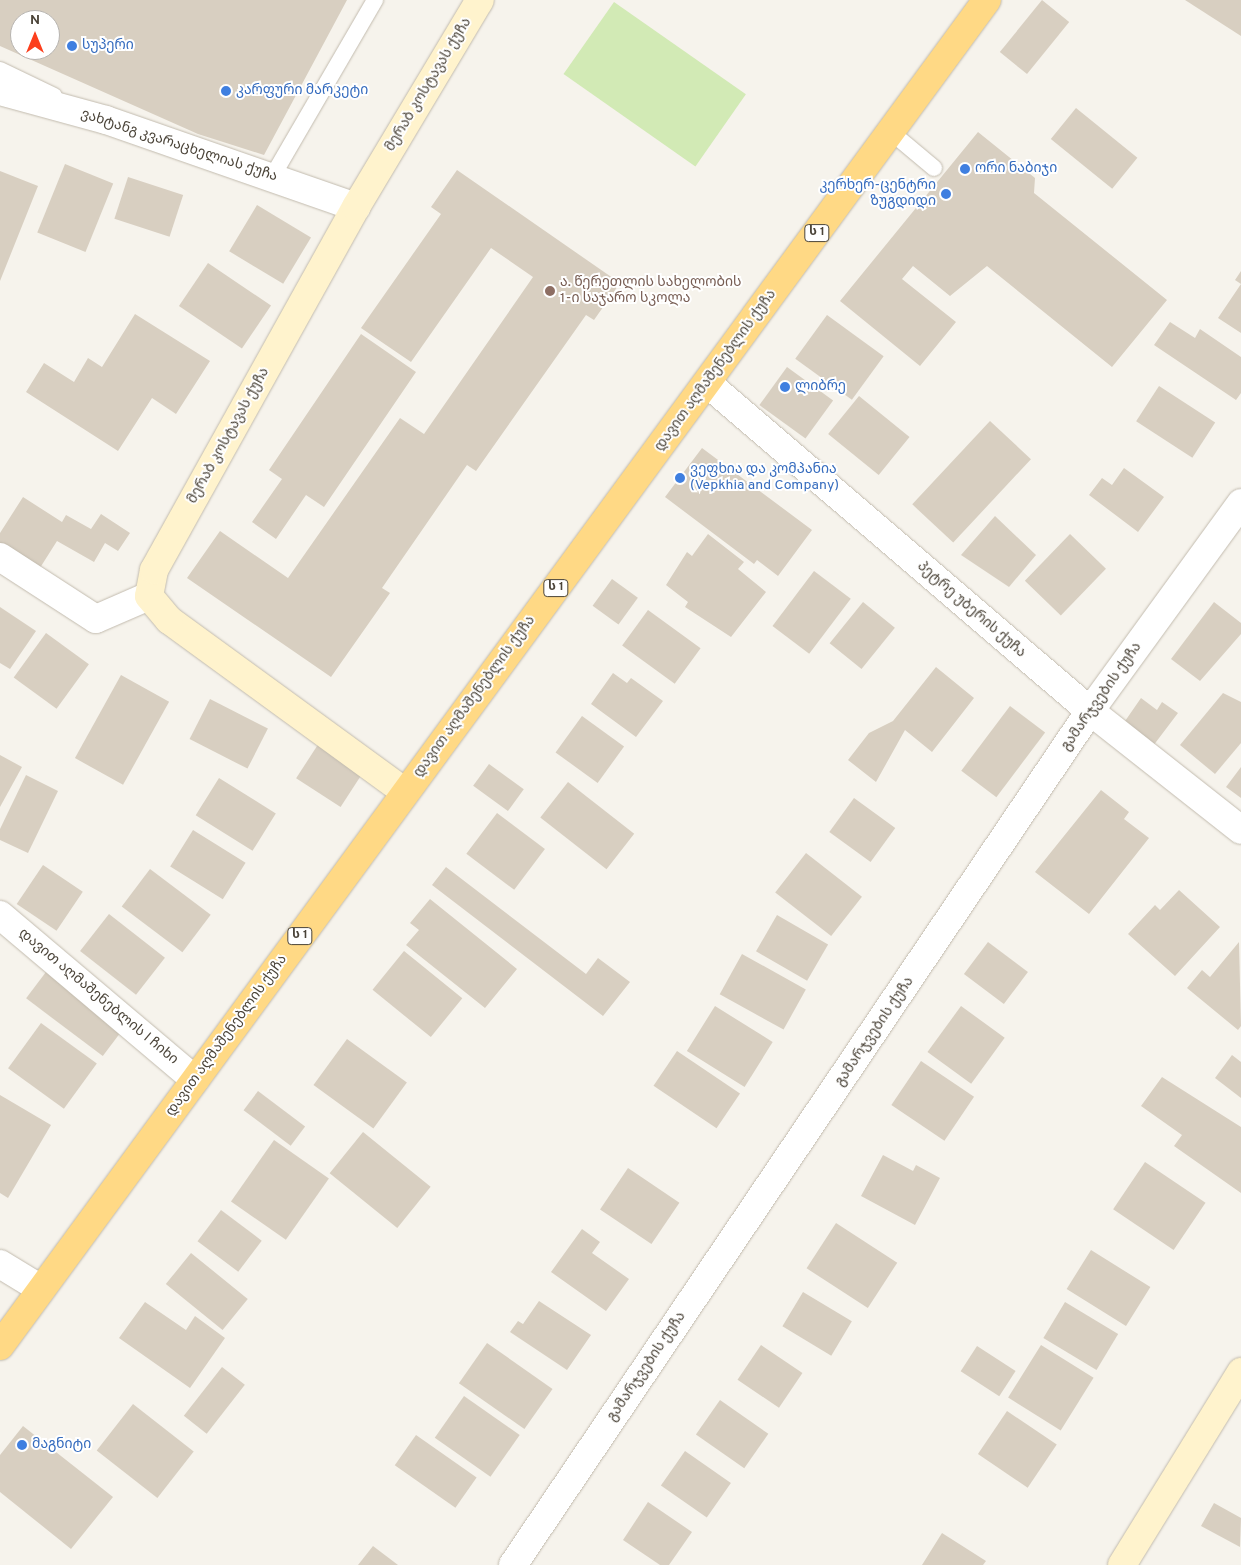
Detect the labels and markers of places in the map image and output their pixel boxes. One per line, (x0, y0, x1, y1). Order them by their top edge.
place label: სუპერი (82, 38, 134, 54)
marker: სუპერი (66, 40, 78, 52)
place label: კარფური მარკეტი (236, 83, 368, 99)
marker: კარფური მარკეტი (220, 85, 232, 97)
place label: ორი ნაბიჯი (975, 161, 1057, 177)
marker: ორი ნაბიჯი (959, 163, 971, 175)
place label: კერხერ-ცენტრი ზუგდიდი (819, 178, 936, 210)
marker: კერხერ-ცენტრი ზუგდიდი (940, 188, 952, 200)
place label: ა. წერეთლის სახელობის 1-ი საჯარო სკოლა (560, 275, 741, 308)
marker: ა. წერეთლის სახელობის 1-ი საჯარო სკოლა (544, 285, 556, 297)
place label: ლიბრე (795, 379, 846, 395)
marker: ლიბრე (779, 381, 791, 393)
place label: ვეფხია და კომპანია (Vepkhia and Company) (690, 462, 839, 494)
marker: ვეფხია და კომპანია (Vepkhia and Company) (674, 472, 686, 484)
place label: მაგნიტი (32, 1437, 91, 1453)
marker: მაგნიტი (16, 1439, 28, 1451)

